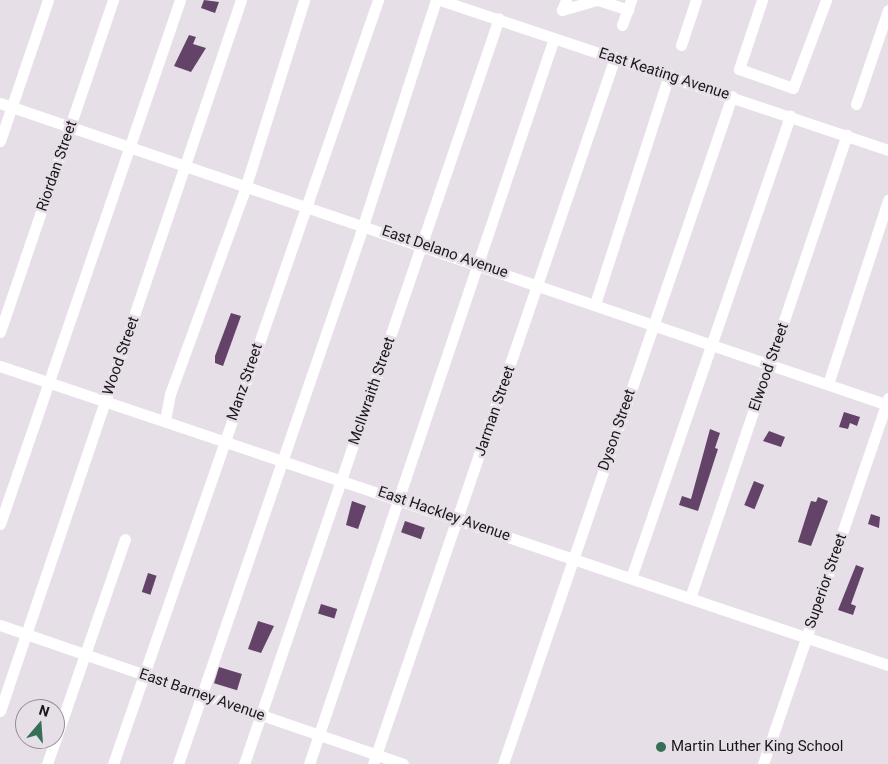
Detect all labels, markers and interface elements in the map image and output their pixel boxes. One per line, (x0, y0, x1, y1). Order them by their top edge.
street label: East Keating Avenue (596, 44, 732, 104)
street label: Riordan Street (33, 118, 81, 214)
street label: East Delano Avenue (380, 222, 510, 282)
street label: Wood Street (99, 314, 143, 398)
street label: Elwood Street (745, 320, 793, 414)
street label: McIlwraith Street (345, 335, 399, 447)
street label: Manz Street (223, 341, 267, 423)
street label: Jarman Street (471, 363, 519, 459)
street label: Dyson Street (595, 387, 639, 473)
street label: East Hackley Avenue (375, 483, 513, 545)
street label: Superior Street (801, 531, 851, 631)
street label: East Barney Avenue (137, 665, 267, 725)
north arrow (15, 699, 65, 749)
text: N (37, 702, 51, 720)
place label: Martin Luther King School (671, 738, 843, 756)
marker: Martin Luther King School (655, 741, 667, 753)

